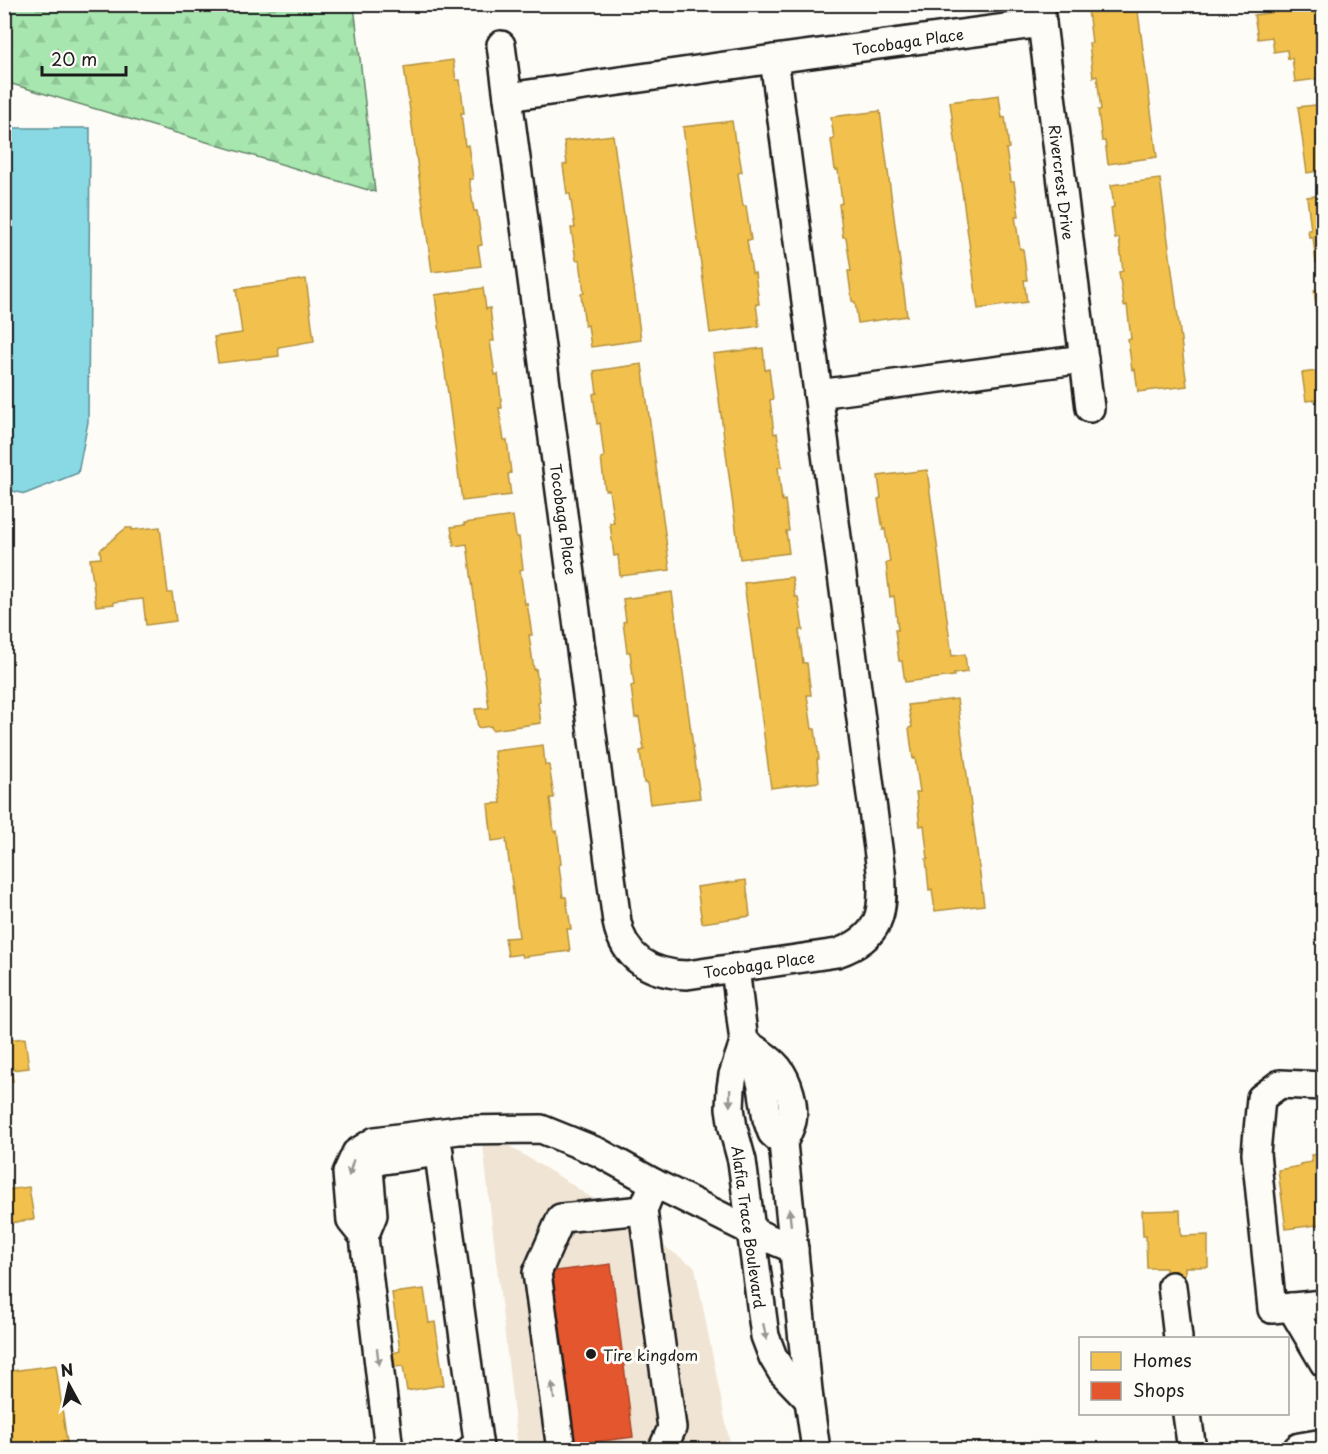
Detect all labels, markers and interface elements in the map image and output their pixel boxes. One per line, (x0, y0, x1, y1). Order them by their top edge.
street label: Tocobaga Place (851, 22, 965, 60)
scale bar (42, 39, 126, 77)
text: 20 m (51, 45, 97, 72)
street label: Rivercrest Drive (1044, 123, 1080, 241)
street label: Tocobaga Place (545, 462, 583, 576)
street label: Tocobaga Place (702, 945, 816, 983)
one-way arrow (726, 1089, 735, 1108)
street label: Alafia Trace Boulevard (726, 1144, 772, 1310)
one-way arrow (345, 1159, 355, 1177)
one-way arrow (785, 1207, 795, 1226)
one-way arrow (761, 1323, 770, 1342)
legend (1079, 1337, 1289, 1415)
place label: Tire kingdom (603, 1343, 698, 1366)
text: Homes (1133, 1346, 1191, 1373)
one-way arrow (373, 1347, 383, 1366)
marker: Tire kingdom (584, 1347, 598, 1361)
north arrow (39, 1355, 99, 1415)
text: N (59, 1356, 75, 1382)
text: Shops (1133, 1376, 1184, 1403)
one-way arrow (548, 1382, 558, 1401)

